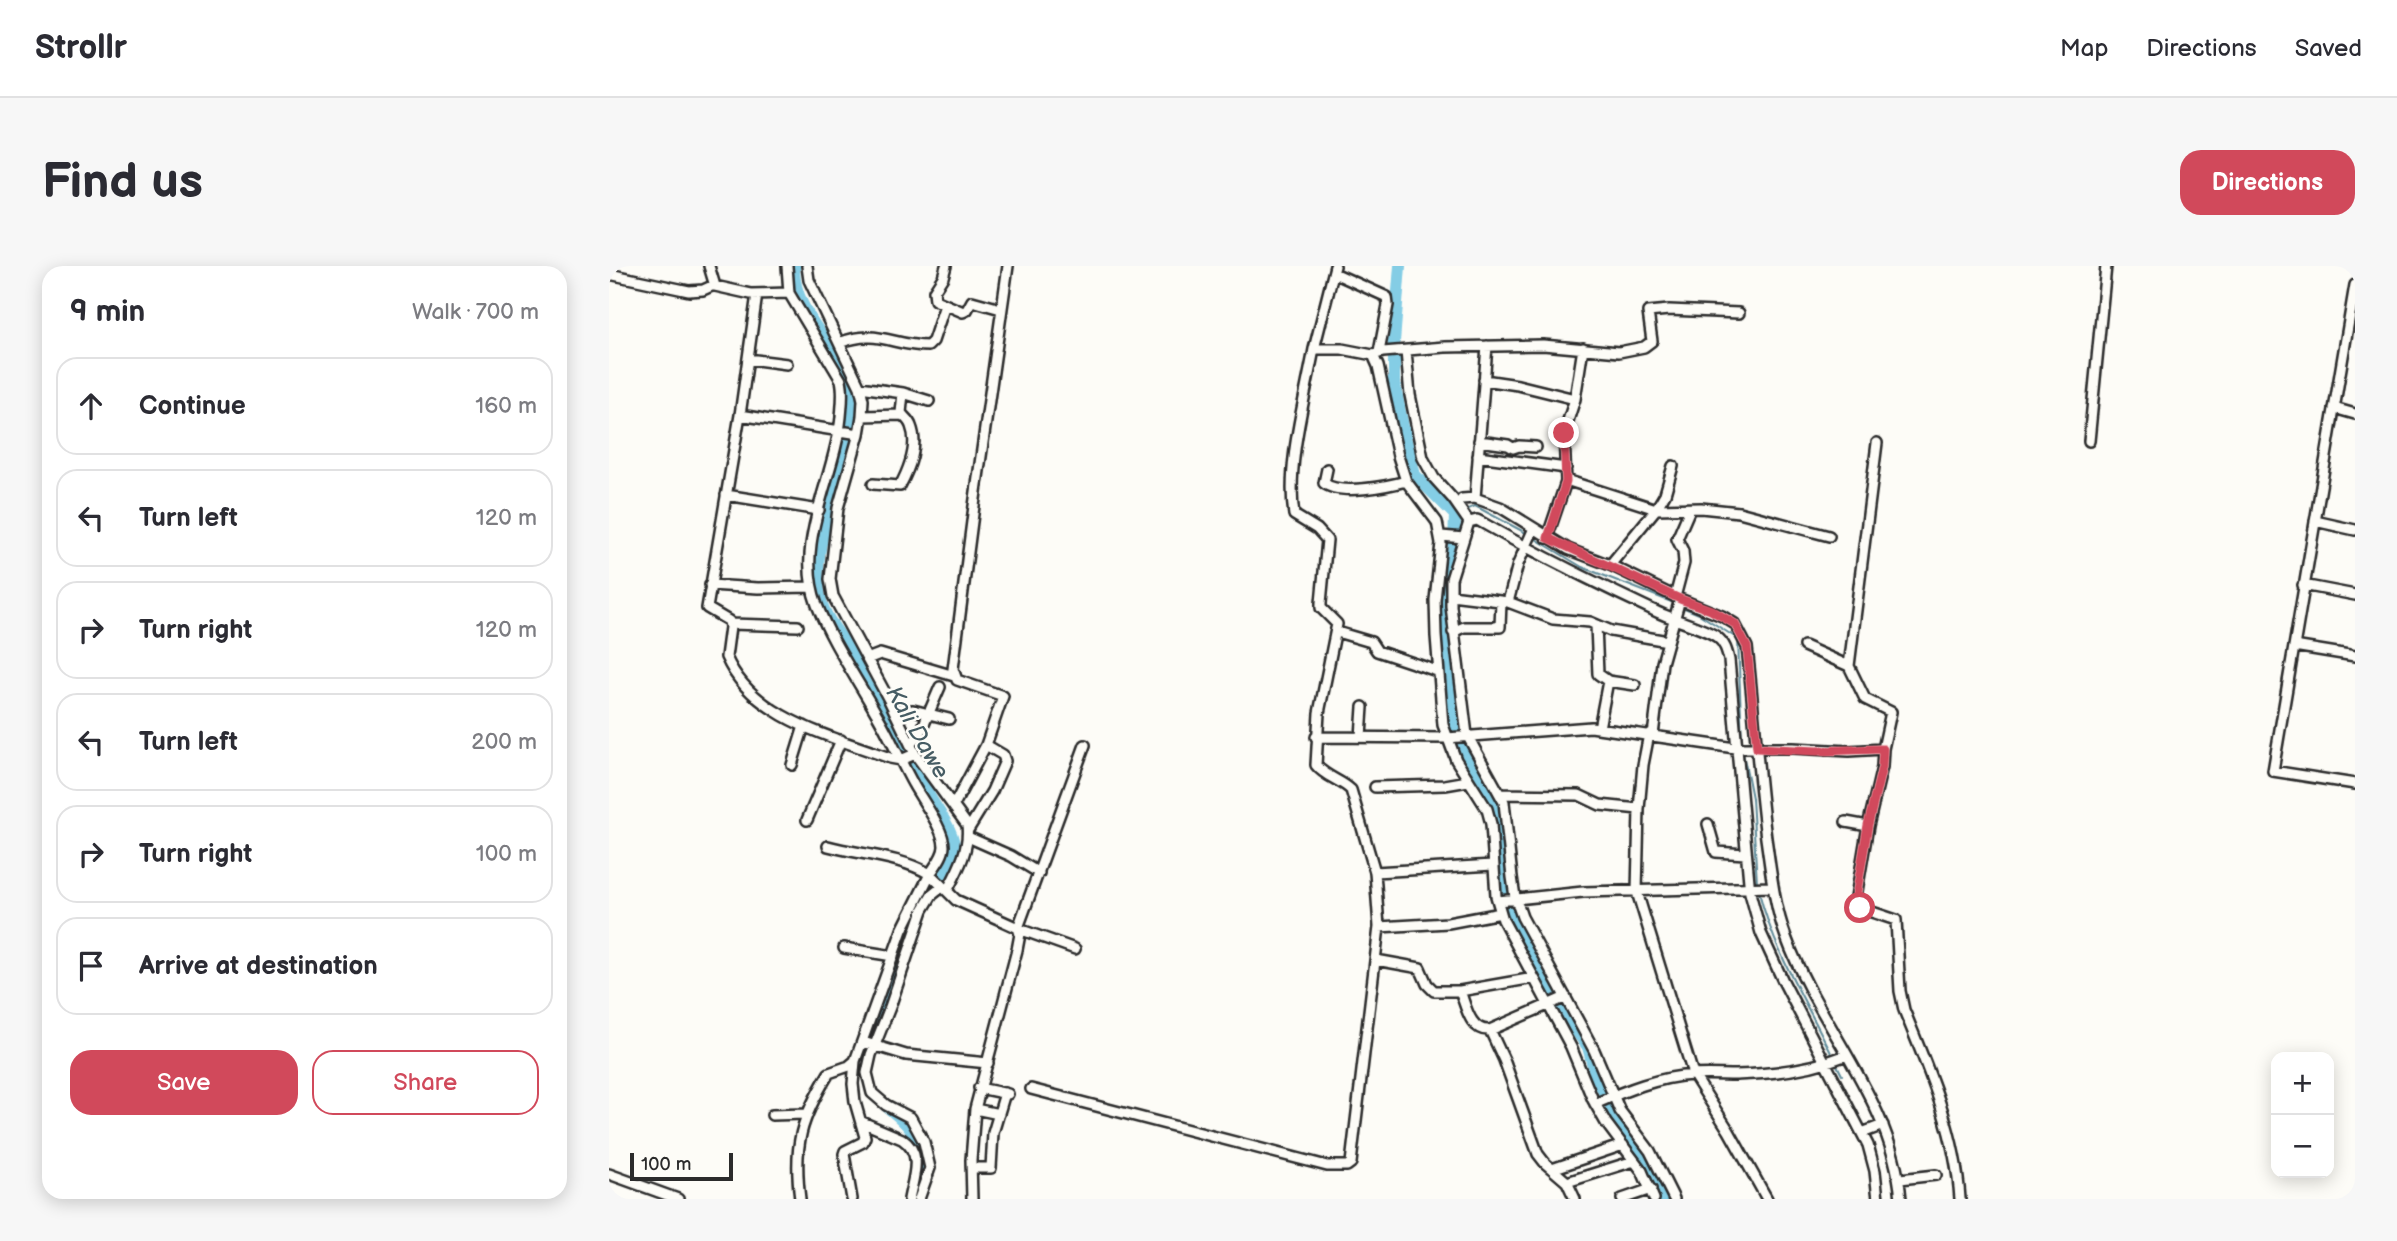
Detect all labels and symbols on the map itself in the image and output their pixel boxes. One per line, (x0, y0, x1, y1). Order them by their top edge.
route end (1548, 417, 1579, 448)
water label: Kali Dawe (879, 681, 955, 784)
route start (1844, 892, 1875, 923)
scale bar (630, 1150, 733, 1182)

